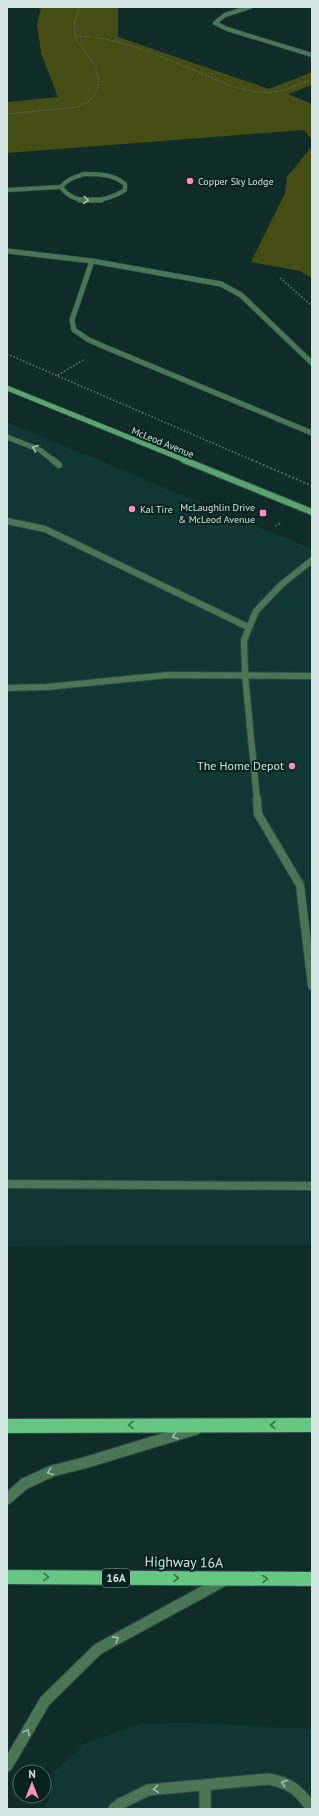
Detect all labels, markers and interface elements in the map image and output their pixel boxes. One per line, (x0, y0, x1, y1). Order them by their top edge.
place label: Copper Sky Lodge (198, 175, 273, 188)
marker: Copper Sky Lodge (185, 176, 195, 186)
one-way arrow (83, 195, 89, 204)
street label: McLeod Avenue (130, 424, 196, 461)
one-way arrow (31, 445, 38, 453)
place label: McLaughlin Drive & McLeod Avenue (178, 501, 255, 526)
place label: Kal Tire (140, 503, 173, 516)
marker: Kal Tire (127, 504, 137, 514)
marker: McLaughlin Drive & McLeod Avenue (258, 508, 268, 518)
place label: The Home Depot (197, 758, 284, 773)
marker: The Home Depot (287, 761, 297, 771)
one-way arrow (128, 1421, 134, 1429)
one-way arrow (270, 1421, 276, 1429)
one-way arrow (171, 1431, 178, 1440)
one-way arrow (47, 1468, 54, 1476)
street label: Highway 16A (144, 1552, 224, 1572)
road number: 16A (102, 1569, 130, 1587)
one-way arrow (43, 1573, 49, 1581)
one-way arrow (173, 1574, 179, 1582)
one-way arrow (262, 1575, 268, 1583)
one-way arrow (111, 1637, 119, 1644)
one-way arrow (22, 1729, 30, 1736)
north arrow (12, 1764, 52, 1804)
text: N (28, 1767, 36, 1781)
one-way arrow (281, 1779, 288, 1787)
one-way arrow (153, 1785, 159, 1794)

